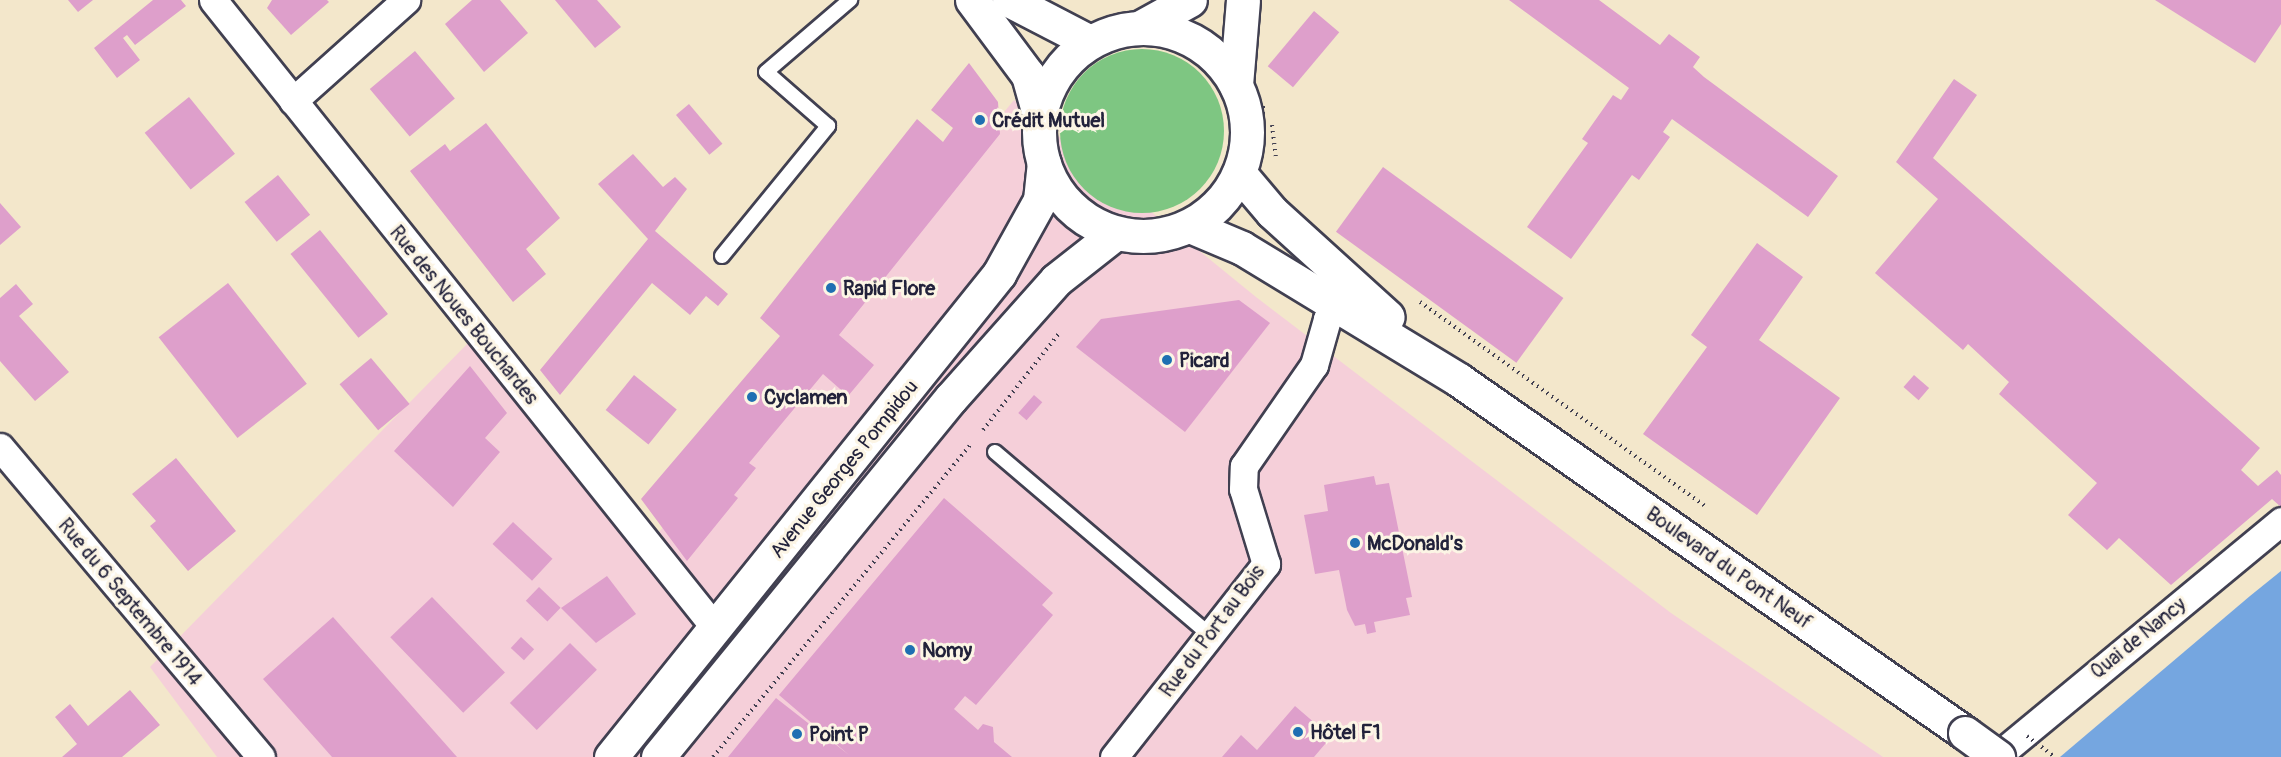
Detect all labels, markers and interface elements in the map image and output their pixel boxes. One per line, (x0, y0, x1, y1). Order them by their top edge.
place label: Crédit Mutuel (992, 108, 1105, 132)
marker: Crédit Mutuel (973, 113, 987, 127)
street label: Rue des Noues Bouchardes (385, 221, 543, 409)
place label: Rapid Flore (843, 276, 935, 300)
marker: Rapid Flore (824, 281, 838, 295)
place label: Picard (1179, 348, 1230, 372)
marker: Picard (1160, 353, 1174, 367)
street label: Avenue Georges Pompidou (765, 375, 923, 563)
place label: Cyclamen (764, 385, 848, 409)
marker: Cyclamen (745, 390, 759, 404)
street label: Boulevard du Pont Neuf (1642, 502, 1816, 634)
street label: Rue du 6 Septembre 1914 (53, 514, 207, 690)
place label: McDonald's (1367, 531, 1463, 555)
marker: McDonald's (1348, 536, 1362, 550)
street label: Rue du Port au Bois (1155, 560, 1269, 702)
street label: Quai de Nancy (2085, 592, 2191, 684)
place label: Nomy (922, 638, 972, 662)
marker: Nomy (903, 643, 917, 657)
place label: Hôtel F1 (1310, 720, 1380, 744)
place label: Point P (809, 722, 869, 746)
marker: Hôtel F1 (1291, 725, 1305, 739)
marker: Point P (790, 727, 804, 741)

